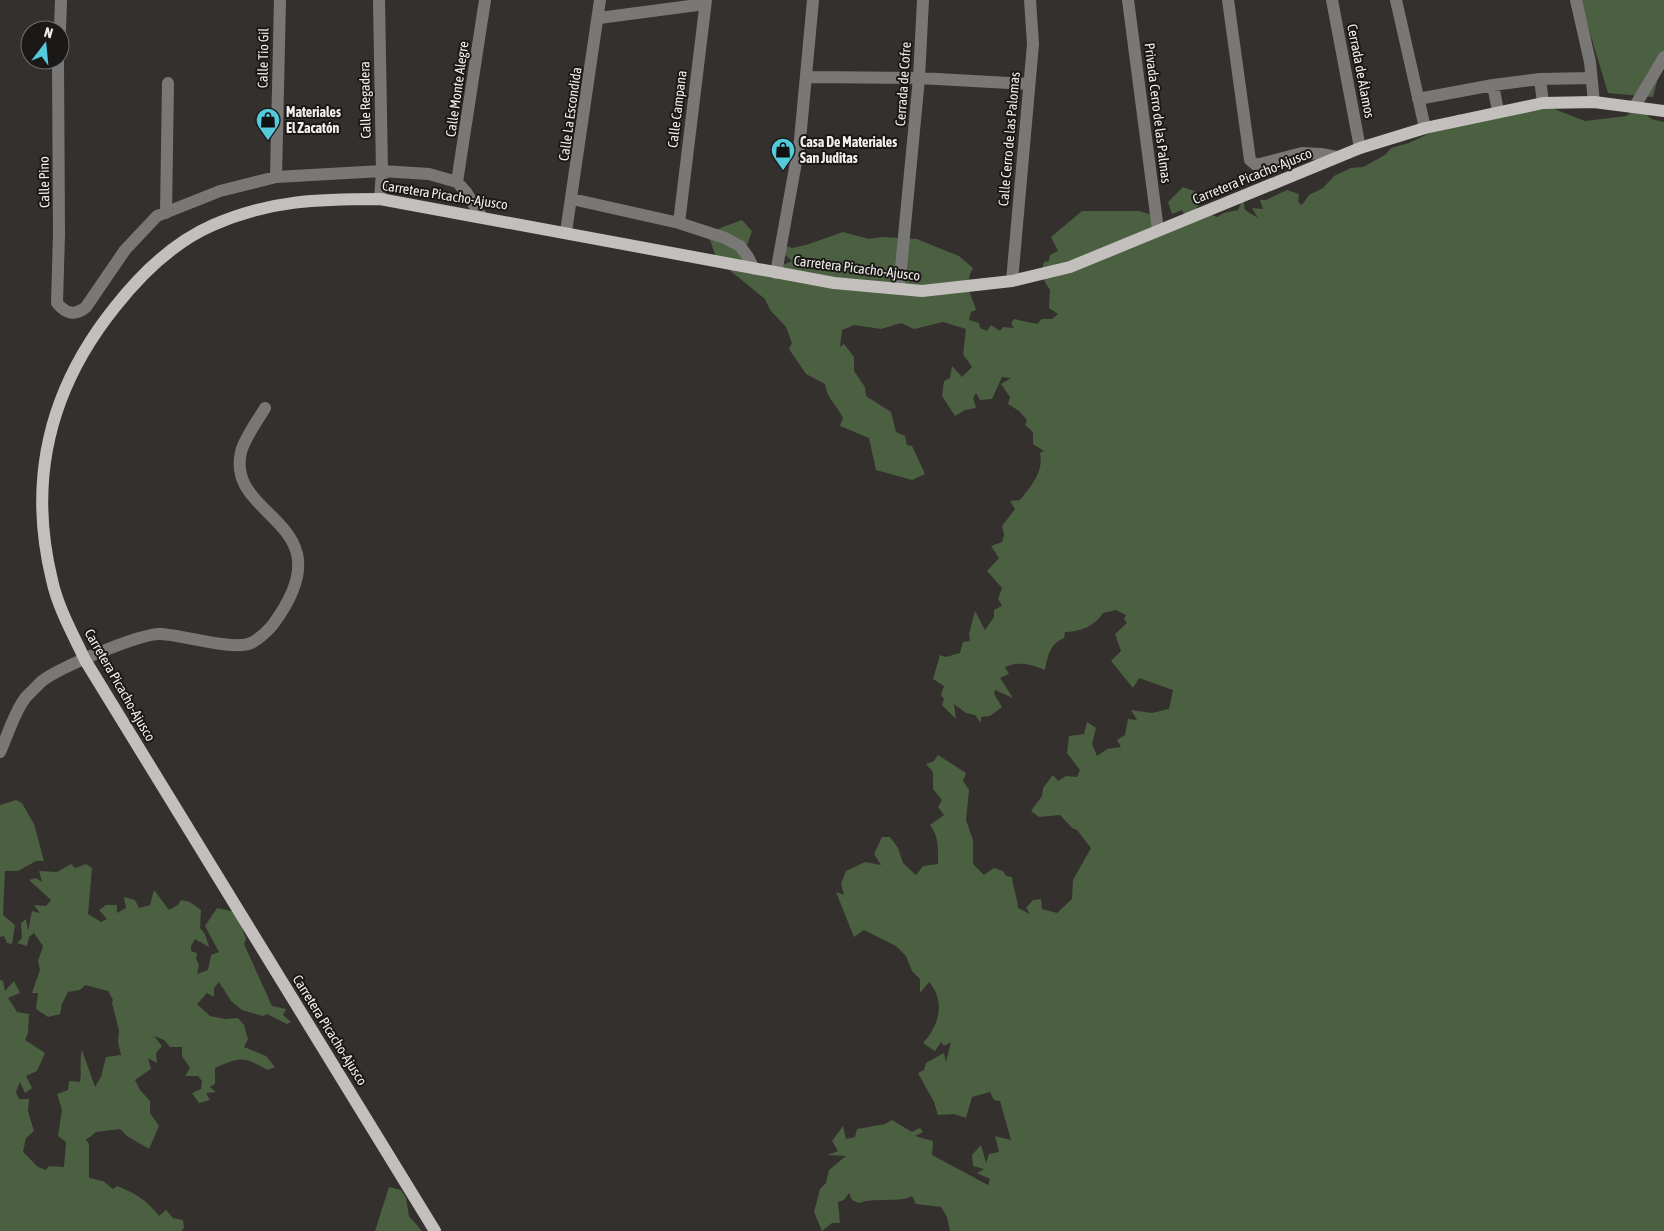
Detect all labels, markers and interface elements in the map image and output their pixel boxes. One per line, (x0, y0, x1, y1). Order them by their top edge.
north arrow (20, 20, 70, 70)
street label: Cerrada de Álamos (1344, 22, 1378, 120)
text: N (42, 24, 55, 41)
street label: Calle Tío Gil (254, 27, 272, 88)
street label: Calle Monte Alegre (442, 40, 472, 138)
street label: Cerrada de Cofre (892, 41, 914, 127)
street label: Privada Cerro de las Palmas (1141, 42, 1175, 184)
street label: Calle Regadera (356, 61, 374, 139)
street label: Calle La Escondida (555, 66, 585, 162)
street label: Calle Campana (664, 69, 690, 149)
street label: Calle Cerro de las Palomas (995, 71, 1023, 207)
place label: Materiales El Zacatón (286, 104, 341, 136)
shop icon: Materiales El Zacatón (255, 107, 281, 141)
place label: Casa De Materiales San Juditas (800, 134, 897, 166)
shop icon: Casa De Materiales San Juditas (770, 137, 796, 171)
street label: Carretera Picacho-Ajusco (1190, 145, 1314, 207)
street label: Calle Pino (36, 156, 52, 208)
street label: Carretera Picacho-Ajusco (381, 177, 509, 213)
street label: Carretera Picacho-Ajusco (793, 252, 921, 284)
street label: Carretera Picacho-Ajusco (81, 626, 159, 744)
street label: Carretera Picacho-Ajusco (290, 972, 370, 1088)

